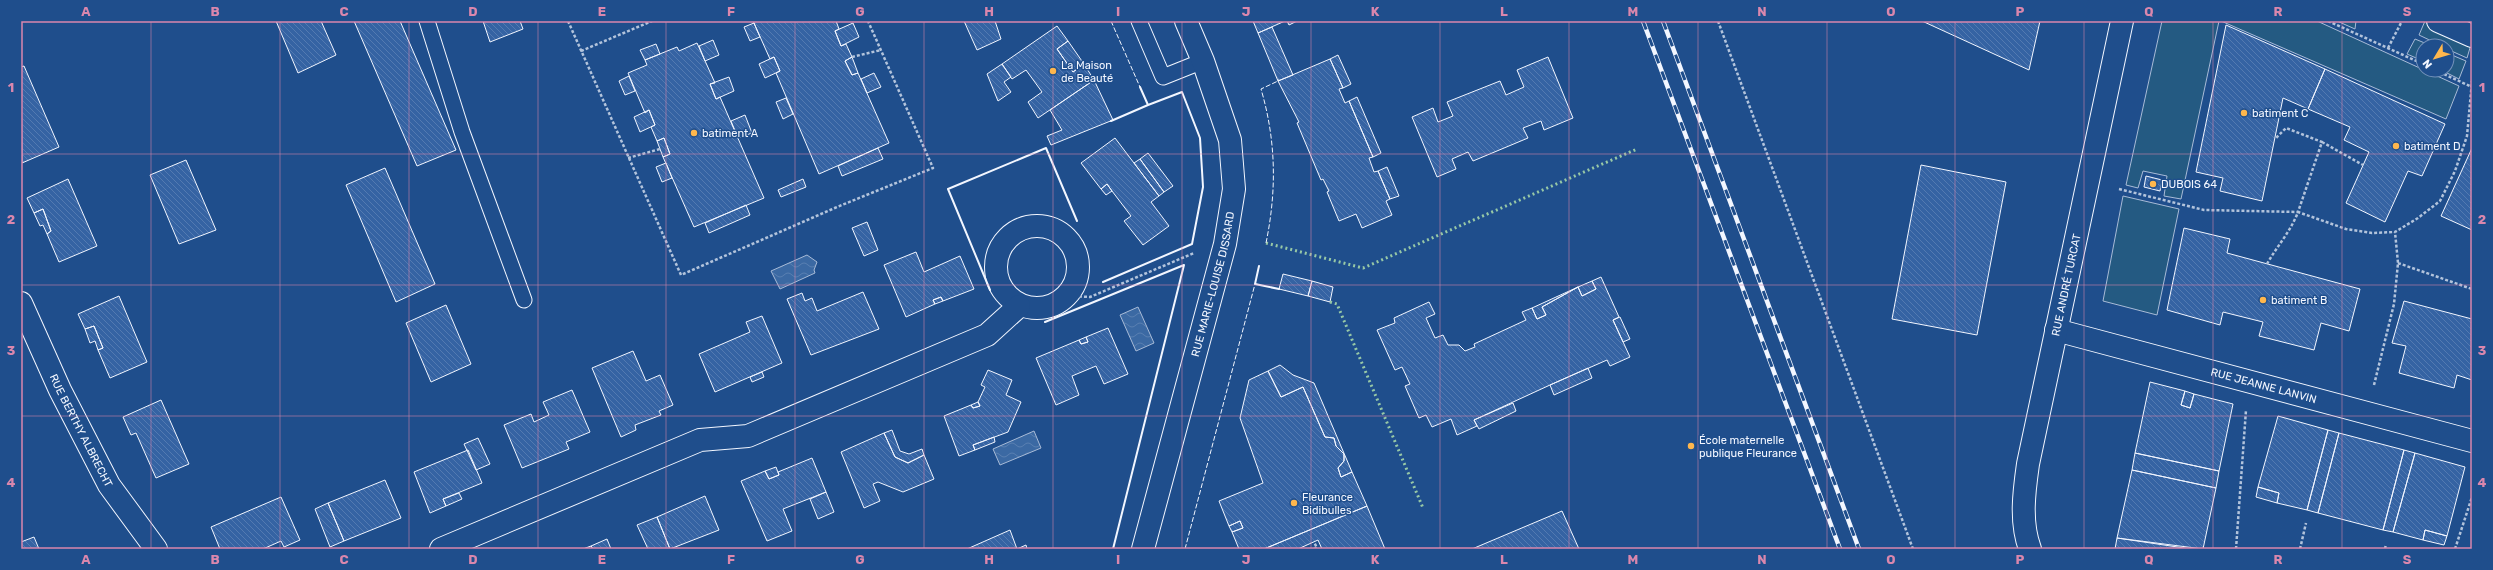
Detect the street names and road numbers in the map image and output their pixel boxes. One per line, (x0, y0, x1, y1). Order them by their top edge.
street label: RUE MARIE-LOUISE DISSARD (1188, 211, 1237, 358)
street label: RUE ANDRÉ TURCAT (2049, 232, 2083, 337)
street label: RUE JEANNE LANVIN (2209, 365, 2318, 406)
street label: RUE BERTHY ALBRECHT (47, 372, 116, 490)

